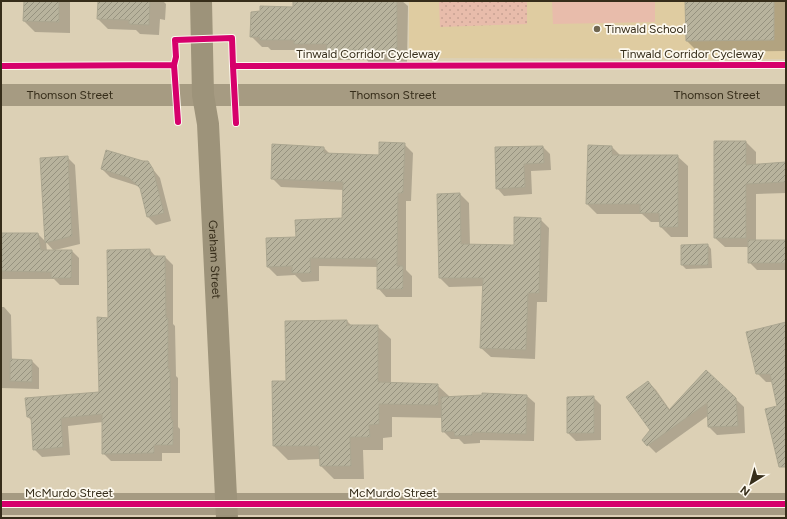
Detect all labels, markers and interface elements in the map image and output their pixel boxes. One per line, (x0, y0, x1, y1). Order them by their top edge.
place label: Tinwald School (605, 22, 686, 36)
marker: Tinwald School (592, 24, 602, 34)
street label: Tinwald Corridor Cycleway (296, 47, 440, 61)
street label: Tinwald Corridor Cycleway (620, 47, 764, 61)
street label: Thomson Street (27, 88, 114, 102)
street label: Thomson Street (350, 88, 437, 102)
street label: Thomson Street (674, 88, 761, 102)
street label: Graham Street (206, 220, 223, 300)
north arrow (731, 463, 771, 503)
text: N (738, 483, 753, 498)
street label: McMurdo Street (25, 486, 114, 500)
street label: McMurdo Street (349, 486, 438, 500)

